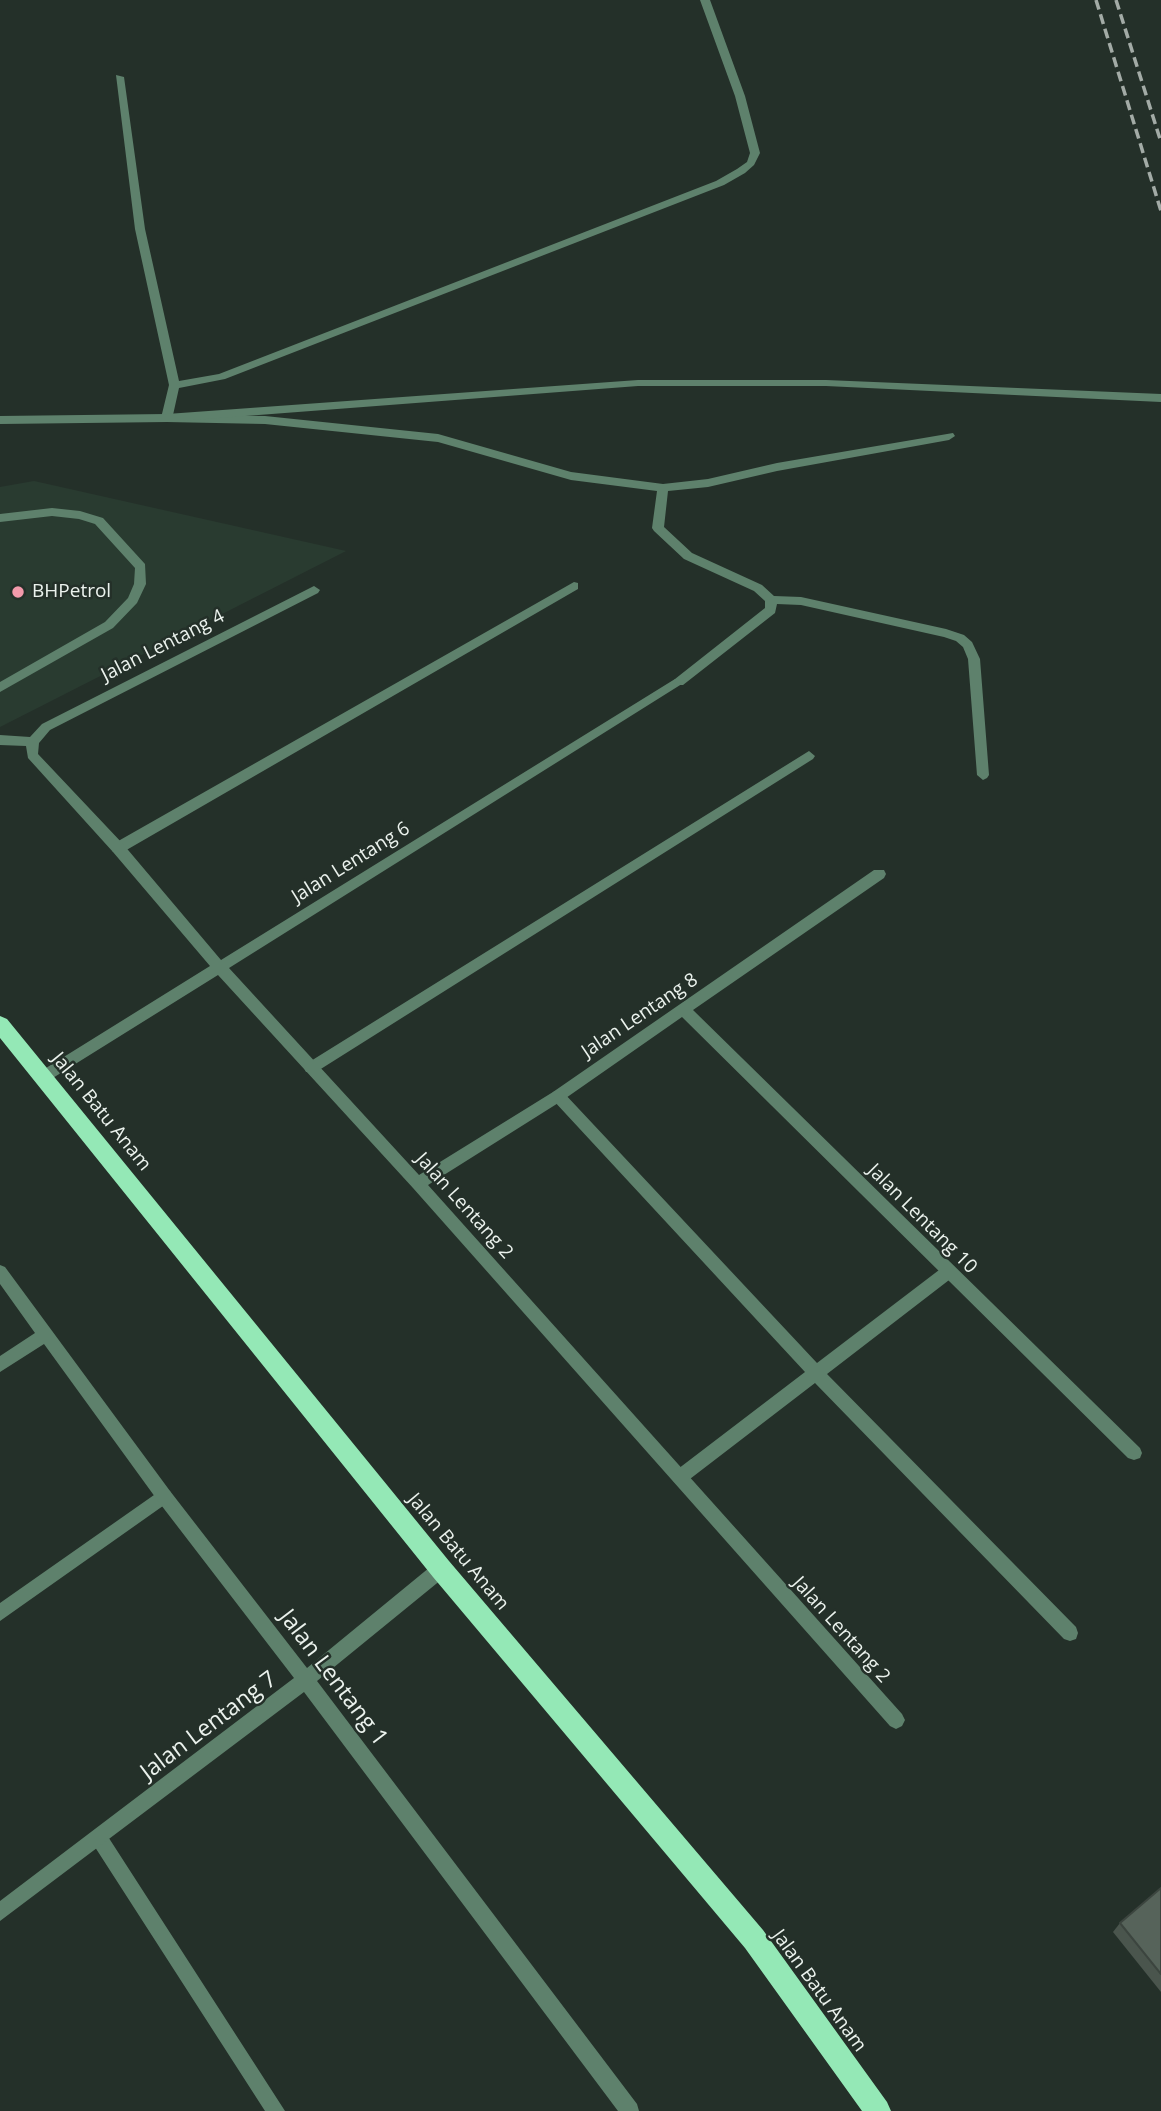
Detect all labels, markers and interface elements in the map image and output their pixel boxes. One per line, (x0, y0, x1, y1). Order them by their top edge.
place label: BHPetrol (32, 581, 111, 603)
marker: BHPetrol (10, 584, 26, 600)
street label: Jalan Lentang 4 (98, 605, 228, 687)
street label: Jalan Lentang 6 (288, 818, 414, 908)
street label: Jalan Lentang 8 (578, 969, 702, 1063)
street label: Jalan Batu Anam (46, 1048, 156, 1176)
street label: Jalan Lentang 2 (410, 1148, 518, 1264)
street label: Jalan Lentang 10 (862, 1159, 982, 1279)
street label: Jalan Batu Anam (402, 1489, 514, 1615)
street label: Jalan Lentang 2 (787, 1572, 895, 1688)
street label: Jalan Lentang 1 (273, 1604, 393, 1752)
street label: Jalan Lentang 7 (135, 1666, 283, 1786)
street label: Jalan Batu Anam (767, 1925, 871, 2057)

